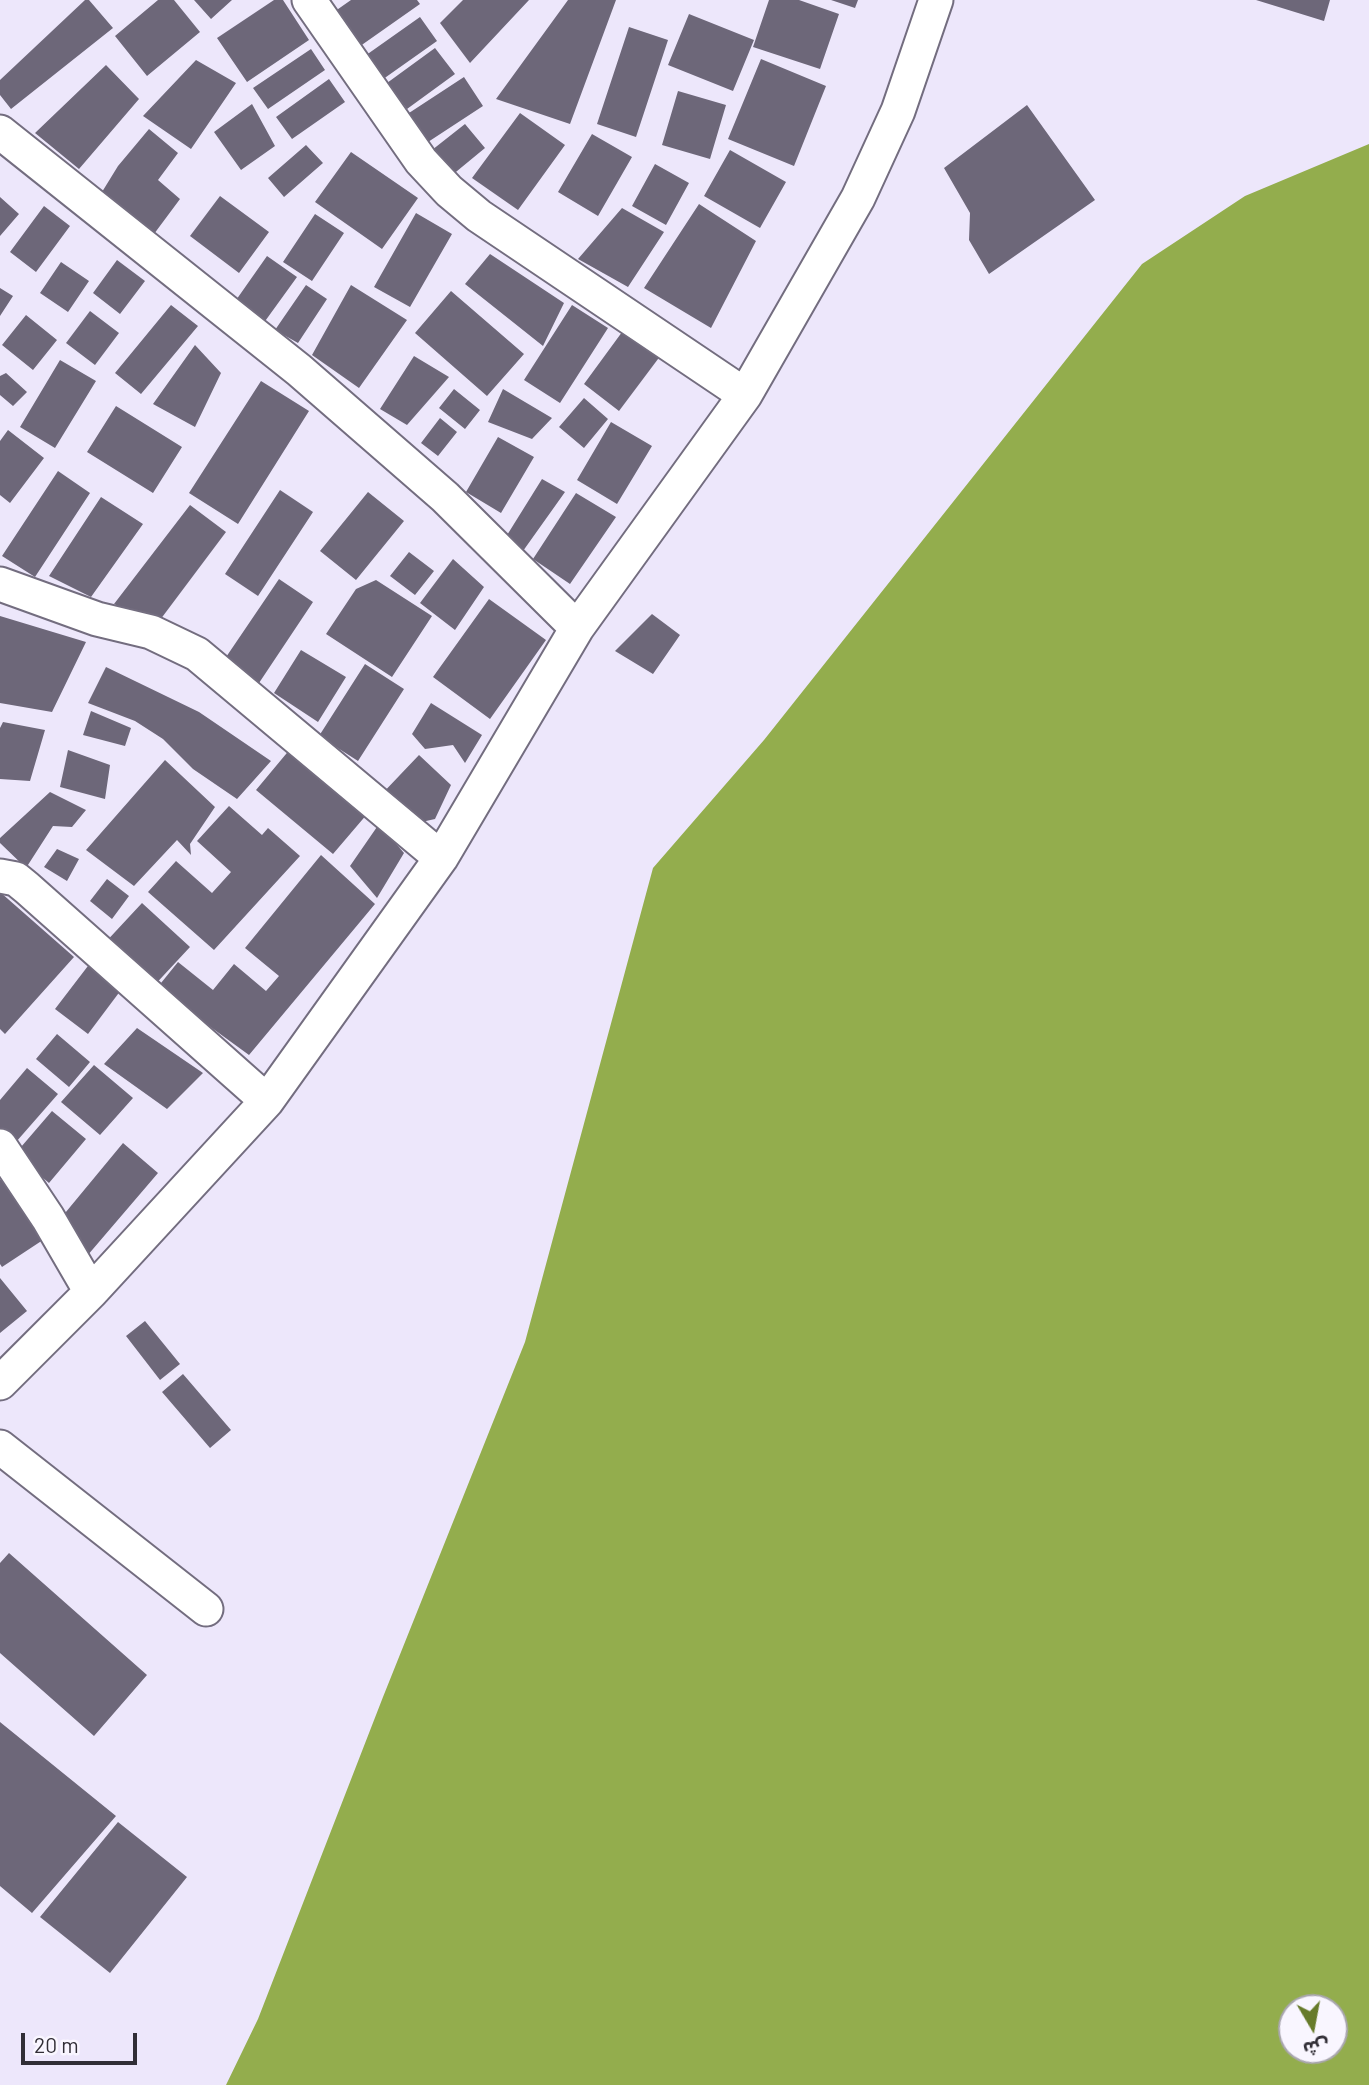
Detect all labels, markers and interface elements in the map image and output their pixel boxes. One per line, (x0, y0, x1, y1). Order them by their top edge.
north arrow (1278, 1994, 1348, 2064)
scale bar (24, 2018, 140, 2062)
text: 20 m (34, 2032, 79, 2057)
text: ش (1302, 2035, 1331, 2062)

